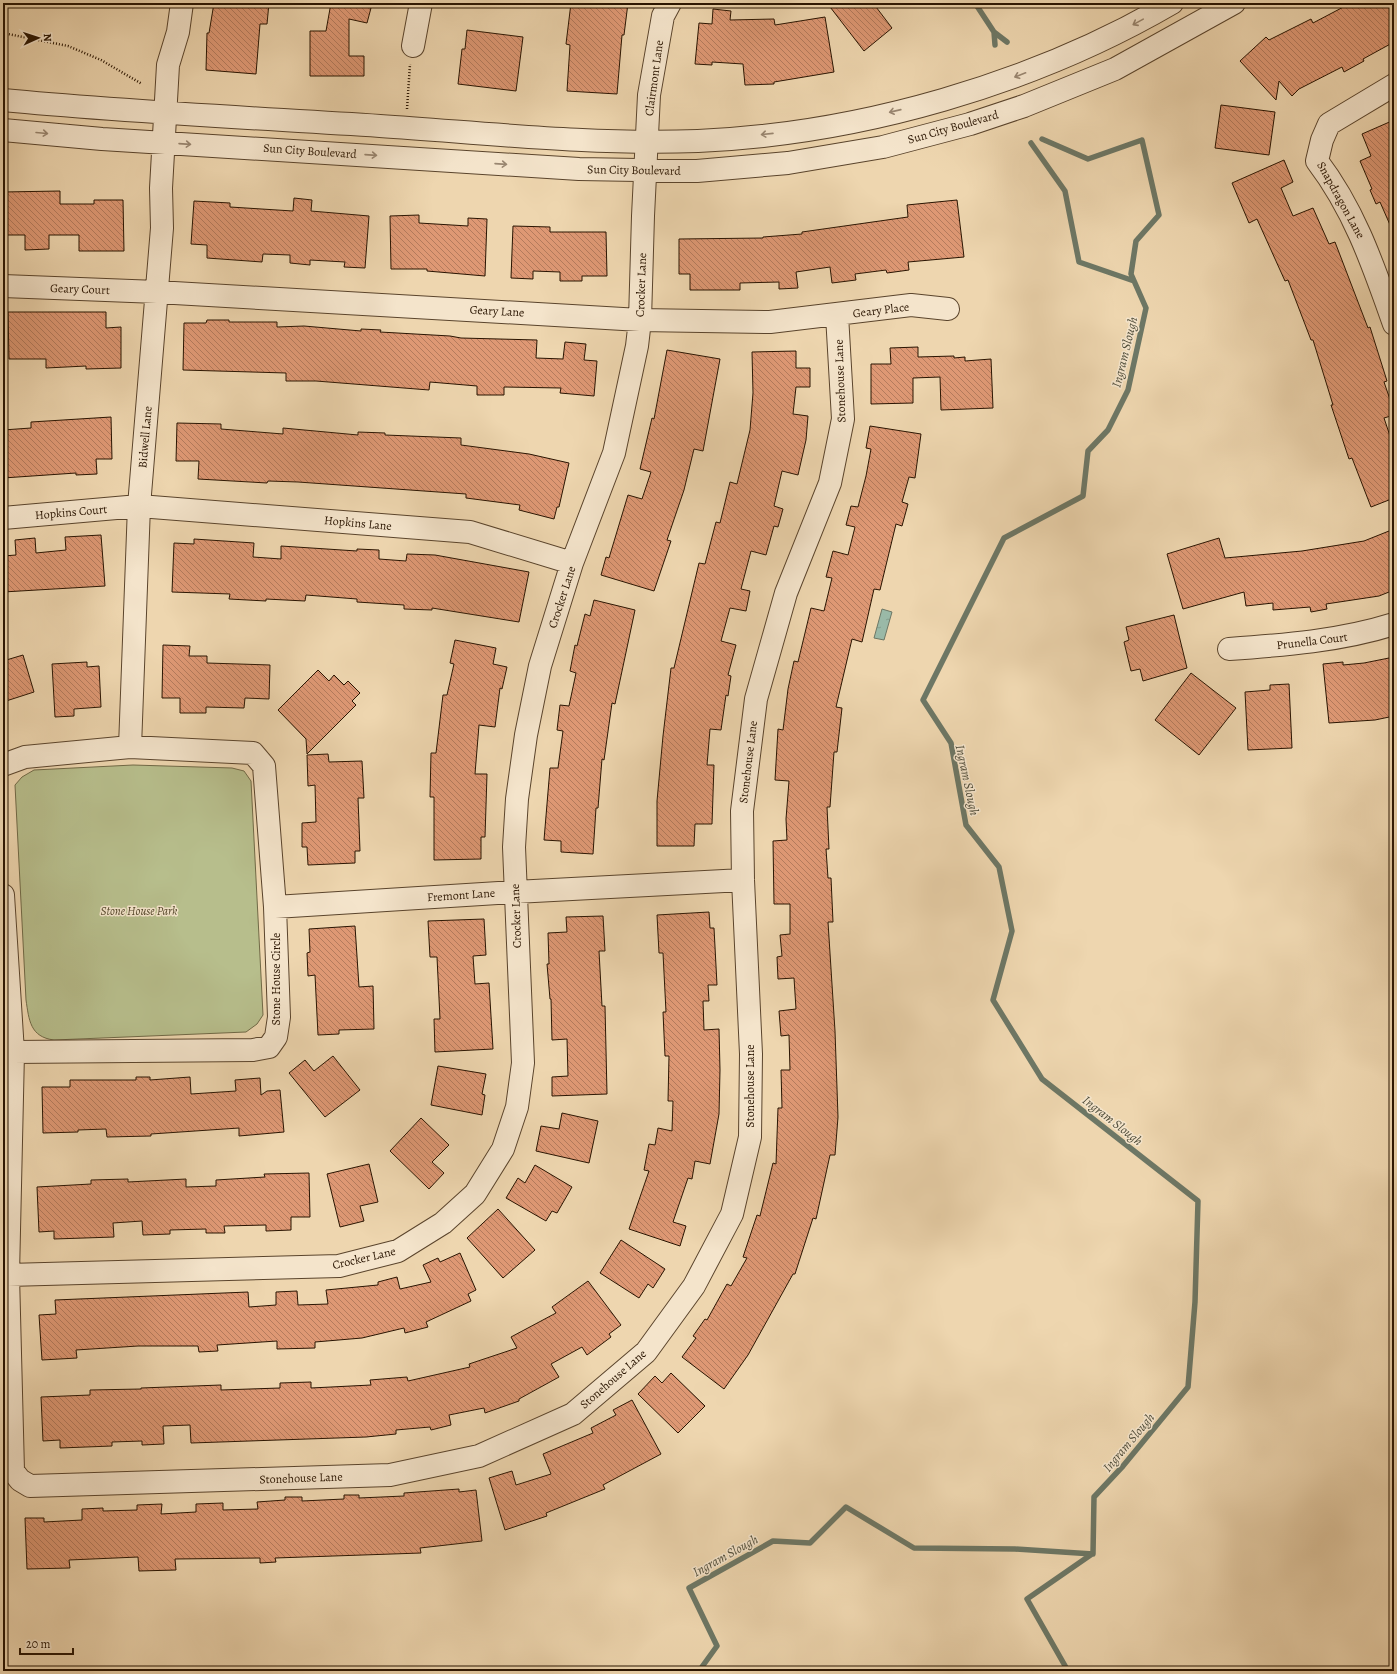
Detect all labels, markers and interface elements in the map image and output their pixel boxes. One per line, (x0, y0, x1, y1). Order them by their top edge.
north arrow (18, 18, 58, 58)
one-way arrow (1133, 19, 1145, 27)
text: N (40, 33, 55, 42)
street label: Clairmont Lane (641, 39, 667, 117)
one-way arrow (1014, 71, 1026, 79)
street label: Sun City Boulevard (906, 106, 1001, 148)
one-way arrow (889, 108, 902, 116)
one-way arrow (35, 130, 48, 137)
one-way arrow (761, 131, 774, 138)
one-way arrow (178, 140, 191, 147)
street label: Sun City Boulevard (263, 140, 358, 162)
one-way arrow (364, 152, 377, 159)
street label: Snapdragon Lane (1313, 159, 1369, 241)
one-way arrow (494, 160, 507, 167)
street label: Sun City Boulevard (587, 161, 682, 179)
street label: Crocker Lane (632, 252, 650, 318)
street label: Geary Court (50, 280, 110, 298)
street label: Geary Place (852, 299, 910, 321)
street label: Geary Lane (469, 302, 525, 320)
water label: Ingram Slough (1108, 315, 1141, 389)
street label: Stonehouse Lane (831, 339, 849, 423)
street label: Bidwell Lane (134, 405, 156, 469)
street label: Hopkins Court (34, 501, 108, 523)
street label: Hopkins Lane (323, 512, 393, 534)
street label: Crocker Lane (544, 564, 580, 630)
street label: Prunella Court (1275, 629, 1349, 653)
street label: Stonehouse Lane (735, 720, 761, 804)
water label: Ingram Slough (952, 743, 983, 817)
street label: Crocker Lane (507, 883, 525, 949)
street label: Fremont Lane (426, 885, 496, 905)
park label: Stone House Park (101, 903, 178, 919)
street label: Stone House Circle (268, 932, 284, 1026)
street label: Stonehouse Lane (742, 1044, 758, 1128)
water label: Ingram Slough (1079, 1091, 1146, 1149)
street label: Crocker Lane (331, 1243, 397, 1273)
street label: Stonehouse Lane (576, 1346, 650, 1412)
water label: Ingram Slough (1099, 1409, 1158, 1475)
street label: Stonehouse Lane (259, 1469, 343, 1487)
water label: Ingram Slough (690, 1531, 761, 1580)
scale bar (20, 1630, 73, 1656)
text: 20 m (26, 1636, 50, 1652)

